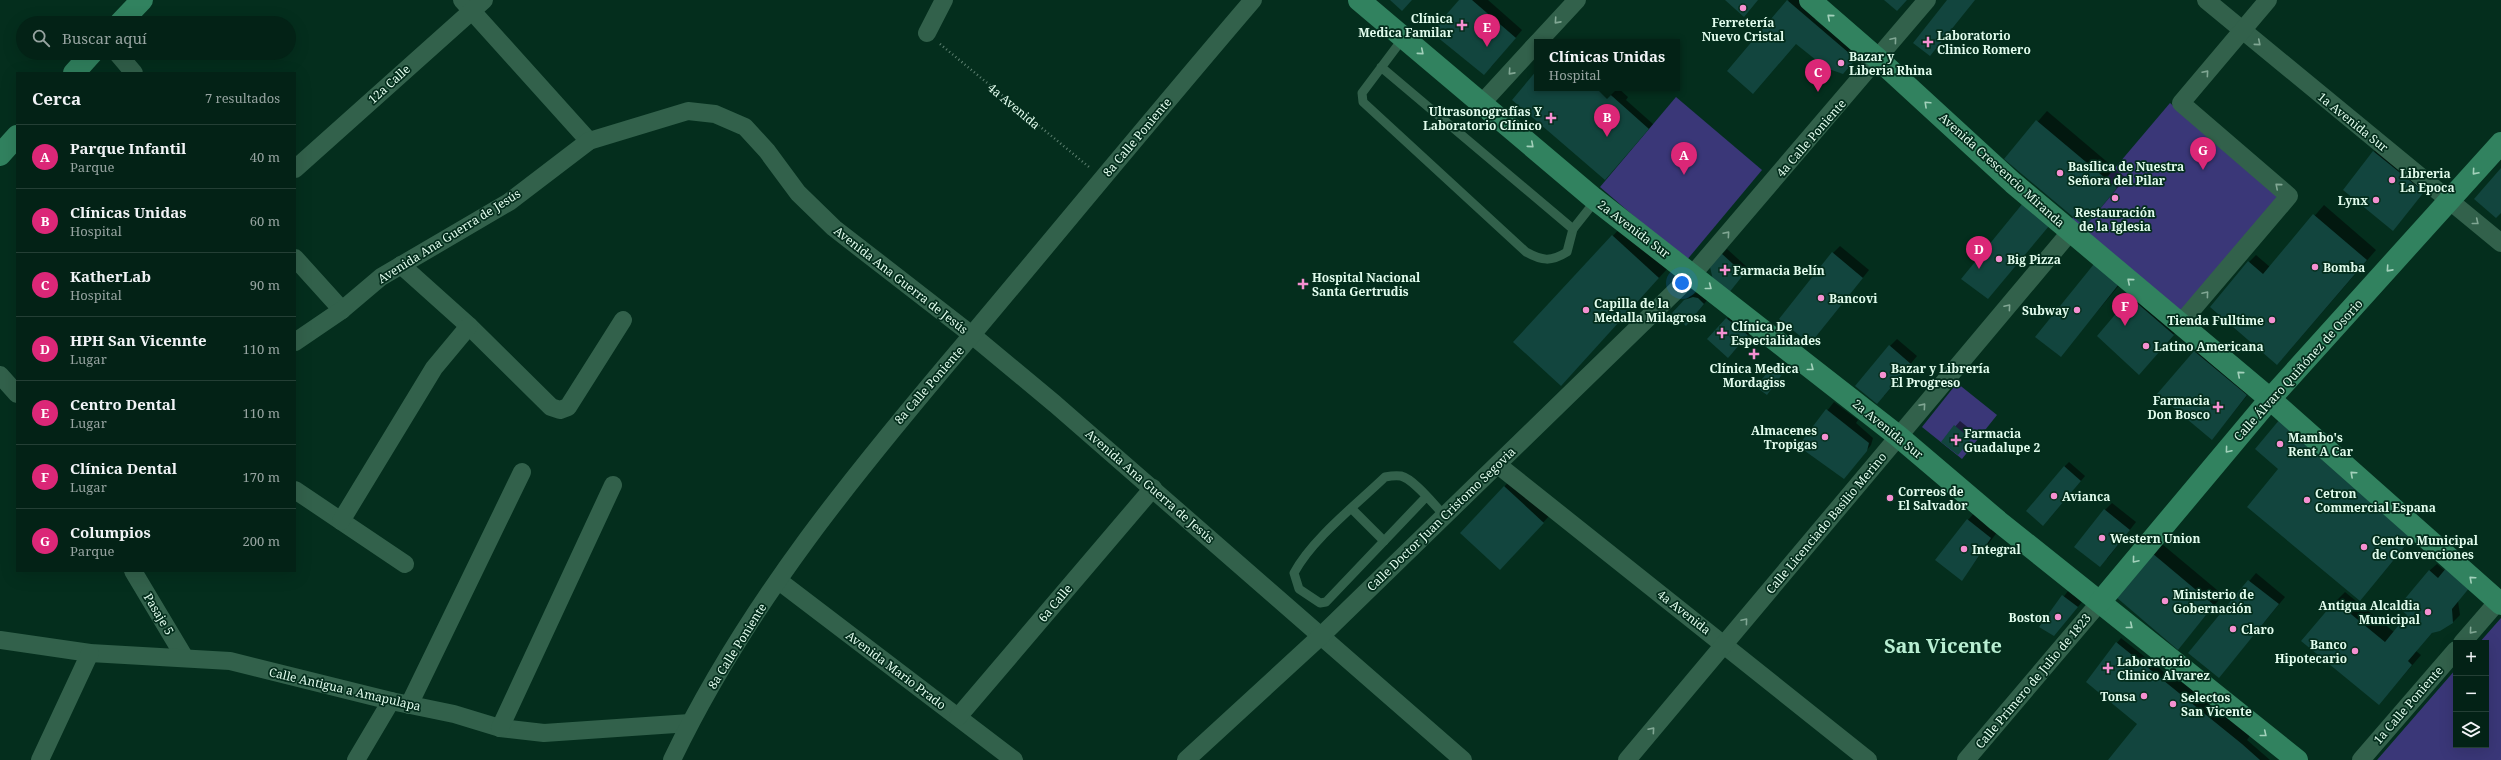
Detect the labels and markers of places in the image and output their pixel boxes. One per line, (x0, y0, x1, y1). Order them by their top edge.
marker: Ferretería Nuevo Cristal (1738, 3, 1748, 13)
place label: Clínica Medica Familar (1358, 10, 1454, 41)
pin: E (1474, 14, 1500, 47)
place label: Ferretería Nuevo Cristal (1702, 14, 1785, 45)
marker: Clínica Medica Familar (1456, 19, 1468, 31)
place label: Laboratorio Clinico Romero (1937, 27, 2031, 58)
marker: Laboratorio Clinico Romero (1922, 36, 1934, 48)
place label: Bazar y Liberia Rhina (1849, 48, 1933, 79)
marker: Bazar y Liberia Rhina (1836, 58, 1846, 68)
pin: C (1805, 59, 1831, 92)
place label: Ultrasonografías Y Laboratorio Clínico (1423, 103, 1543, 134)
pin: B (1594, 104, 1620, 137)
marker: Ultrasonografías Y Laboratorio Clínico (1545, 112, 1557, 124)
pin: G (2190, 137, 2216, 170)
pin: A (1671, 142, 1697, 175)
place label: Basílica de Nuestra Señora del Pilar (2068, 158, 2184, 189)
place label: Libreria La Epoca (2400, 165, 2455, 196)
marker: Basílica de Nuestra Señora del Pilar (2055, 168, 2065, 178)
marker: Libreria La Epoca (2387, 175, 2397, 185)
place label: Lynx (2338, 192, 2368, 209)
marker: Restauración de la Iglesia (2110, 193, 2120, 203)
marker: Lynx (2371, 195, 2381, 205)
place label: Restauración de la Iglesia (2075, 204, 2155, 235)
pin: D (1966, 236, 1992, 269)
place label: Big Pizza (2007, 251, 2061, 268)
marker: Big Pizza (1994, 254, 2004, 264)
place label: Bomba (2323, 259, 2365, 276)
place label: Farmacia Belín (1733, 262, 1825, 279)
marker: Bomba (2310, 262, 2320, 272)
marker: Farmacia Belín (1720, 265, 1730, 275)
place label: Hospital Nacional Santa Gertrudis (1312, 269, 1421, 300)
marker: Hospital Nacional Santa Gertrudis (1297, 278, 1309, 290)
place label: Bancovi (1829, 290, 1878, 307)
marker: Bancovi (1816, 293, 1826, 303)
pin: F (2112, 293, 2138, 326)
place label: Capilla de la Medalla Milagrosa (1594, 295, 1706, 326)
place label: Subway (2022, 302, 2069, 319)
marker: Capilla de la Medalla Milagrosa (1581, 305, 1591, 315)
marker: Subway (2072, 305, 2082, 315)
place label: Tienda Fulltime (2167, 312, 2264, 329)
marker: Tienda Fulltime (2267, 315, 2277, 325)
place label: Clínica De Especialidades (1731, 318, 1821, 349)
marker: Clínica De Especialidades (1716, 327, 1728, 339)
place label: Latino Americana (2154, 338, 2264, 355)
marker: Latino Americana (2141, 341, 2151, 351)
marker: Clínica Medica Mordagiss (1748, 348, 1760, 360)
place label: Clínica Medica Mordagiss (1709, 360, 1799, 391)
place label: Bazar y Librería El Progreso (1891, 360, 1990, 391)
marker: Bazar y Librería El Progreso (1878, 370, 1888, 380)
place label: Farmacia Don Bosco (2147, 392, 2210, 423)
marker: Farmacia Don Bosco (2213, 402, 2223, 412)
place label: Almacenes Tropigas (1751, 422, 1817, 453)
place label: Farmacia Guadalupe 2 (1964, 425, 2040, 456)
place label: Mambo's Rent A Car (2288, 429, 2354, 460)
marker: Almacenes Tropigas (1820, 432, 1830, 442)
marker: Farmacia Guadalupe 2 (1951, 435, 1961, 445)
marker: Mambo's Rent A Car (2275, 439, 2285, 449)
place label: Correos de El Salvador (1898, 483, 1968, 514)
place label: Cetron Commercial Espana (2315, 485, 2436, 516)
place label: Avianca (2062, 488, 2111, 505)
marker: Avianca (2049, 491, 2059, 501)
marker: Correos de El Salvador (1885, 493, 1895, 503)
marker: Cetron Commercial Espana (2302, 495, 2312, 505)
place label: Western Union (2110, 530, 2200, 547)
place label: Centro Municipal de Convenciones (2372, 532, 2479, 563)
marker: Western Union (2097, 533, 2107, 543)
place label: Integral (1972, 541, 2021, 558)
marker: Centro Municipal de Convenciones (2359, 542, 2369, 552)
marker: Integral (1959, 544, 1969, 554)
place label: Ministerio de Gobernación (2173, 586, 2254, 617)
marker: Ministerio de Gobernación (2160, 596, 2170, 606)
place label: Antigua Alcaldia Municipal (2319, 597, 2421, 628)
marker: Antigua Alcaldia Municipal (2423, 607, 2433, 617)
place label: Boston (2009, 609, 2050, 626)
marker: Boston (2053, 612, 2063, 622)
place label: Claro (2241, 621, 2274, 638)
marker: Claro (2228, 624, 2238, 634)
place label: Banco Hipotecario (2275, 636, 2347, 667)
marker: Banco Hipotecario (2350, 646, 2360, 656)
place label: Laboratorio Clinico Alvarez (2117, 653, 2210, 684)
marker: Laboratorio Clinico Alvarez (2102, 662, 2114, 674)
place label: Tonsa (2100, 688, 2136, 705)
place label: Selectos San Vicente (2181, 689, 2252, 720)
marker: Tonsa (2139, 691, 2149, 701)
marker: Selectos San Vicente (2168, 699, 2178, 709)

